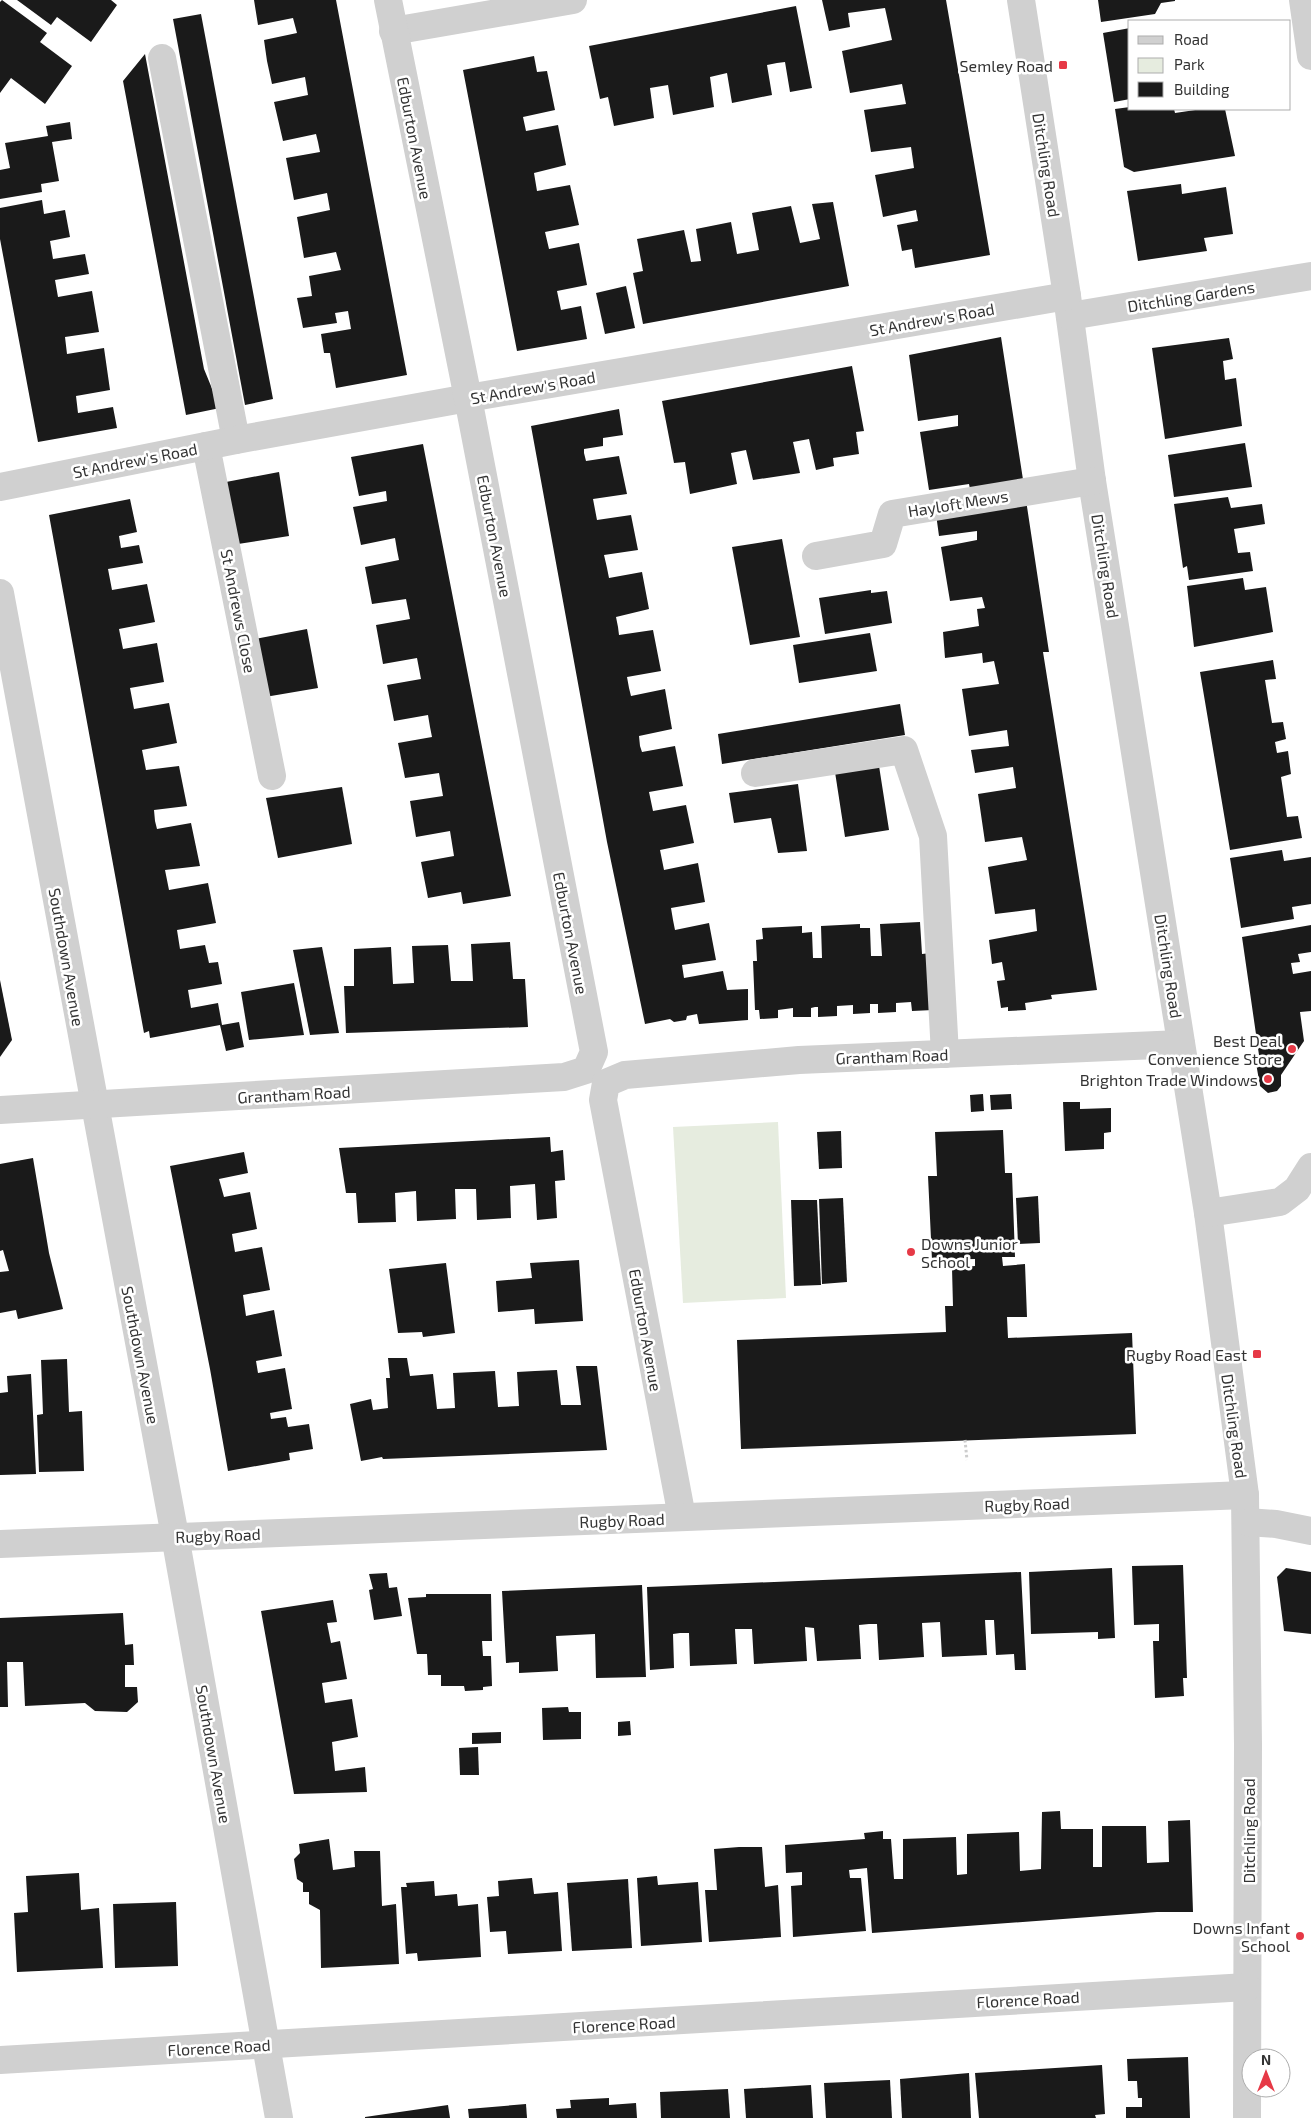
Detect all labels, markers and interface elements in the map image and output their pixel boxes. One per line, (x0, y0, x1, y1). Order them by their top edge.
legend (1128, 20, 1291, 110)
text: Road (1174, 30, 1209, 48)
text: Park (1174, 55, 1205, 73)
place label: Semley Road (960, 56, 1053, 75)
marker: Semley Road (1057, 59, 1069, 71)
street label: Edburton Avenue (394, 75, 436, 201)
text: Building (1174, 80, 1230, 98)
street label: Ditchling Road (1029, 112, 1065, 218)
street label: Ditchling Gardens (1126, 277, 1256, 315)
street label: St Andrew's Road (868, 299, 996, 339)
street label: St Andrew's Road (469, 367, 597, 407)
street label: St Andrew's Road (71, 439, 199, 481)
street label: Edburton Avenue (474, 473, 516, 599)
street label: Hayloft Mews (906, 486, 1010, 520)
street label: Ditchling Road (1088, 513, 1124, 619)
street label: St Andrews Close (218, 547, 260, 675)
street label: Edburton Avenue (550, 870, 592, 996)
street label: Southdown Avenue (45, 886, 89, 1028)
street label: Ditchling Road (1151, 913, 1187, 1019)
place label: Best Deal Convenience Store (1148, 1031, 1282, 1068)
marker: Best Deal Convenience Store (1286, 1043, 1298, 1055)
street label: Grantham Road (835, 1045, 949, 1067)
place label: Brighton Trade Windows (1080, 1070, 1258, 1089)
marker: Brighton Trade Windows (1262, 1073, 1274, 1085)
street label: Grantham Road (237, 1082, 351, 1106)
place label: Downs Junior School (921, 1234, 1018, 1271)
marker: Downs Junior School (905, 1246, 917, 1258)
street label: Edburton Avenue (626, 1267, 666, 1393)
street label: Southdown Avenue (118, 1284, 164, 1426)
place label: Rugby Road East (1126, 1345, 1247, 1364)
marker: Rugby Road East (1251, 1348, 1263, 1360)
street label: Ditchling Road (1218, 1373, 1252, 1479)
street label: Rugby Road (984, 1493, 1070, 1515)
street label: Rugby Road (579, 1509, 665, 1531)
street label: Rugby Road (175, 1524, 261, 1546)
street label: Southdown Avenue (192, 1683, 236, 1825)
street label: Ditchling Road (1239, 1778, 1258, 1884)
place label: Downs Infant School (1192, 1918, 1290, 1955)
marker: Downs Infant School (1294, 1930, 1306, 1942)
street label: Florence Road (976, 1987, 1080, 2011)
street label: Florence Road (572, 2012, 676, 2036)
street label: Florence Road (167, 2035, 271, 2059)
north arrow (1241, 2048, 1291, 2098)
text: N (1261, 2051, 1271, 2068)

